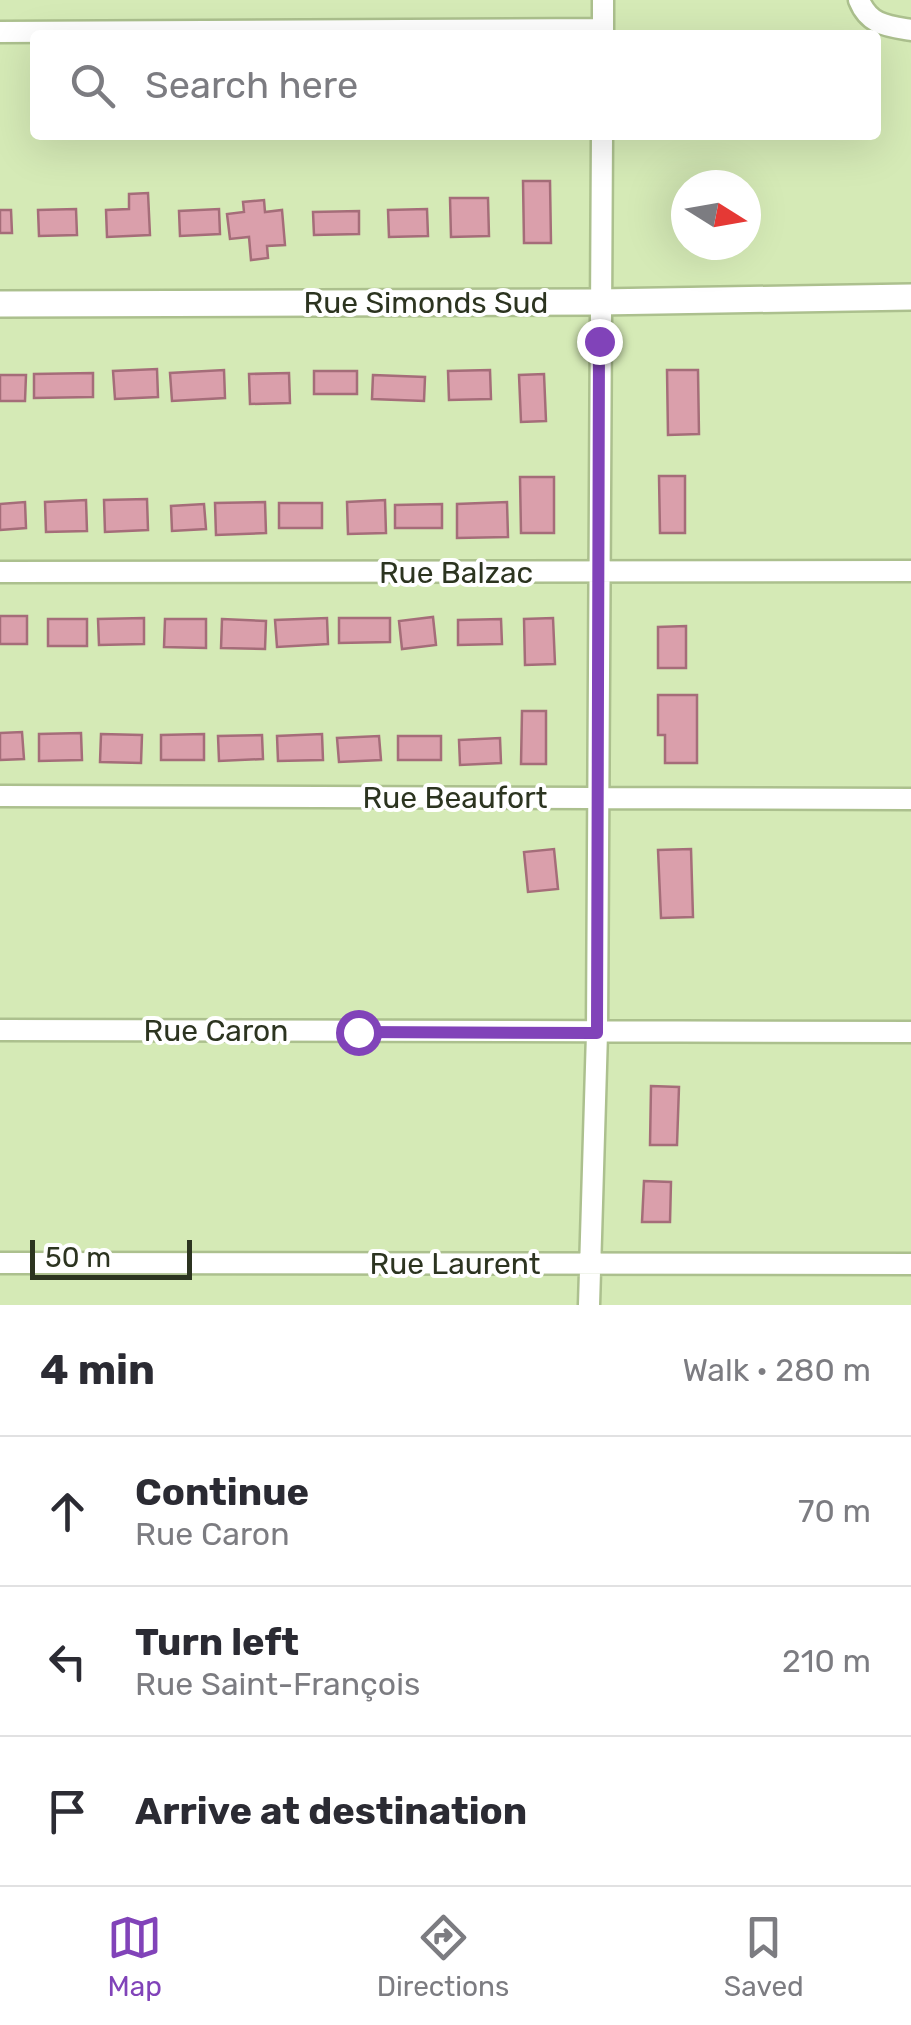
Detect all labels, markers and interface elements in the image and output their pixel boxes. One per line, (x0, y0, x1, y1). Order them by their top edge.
search box (30, 30, 881, 140)
icon: search (65, 58, 120, 113)
text: Search here (145, 62, 358, 108)
north arrow (671, 170, 761, 260)
street label: Rue Simonds Sud (304, 285, 548, 321)
route end (577, 319, 623, 365)
street label: Rue Balzac (379, 555, 533, 591)
street label: Rue Beaufort (363, 780, 548, 816)
route start (336, 1010, 382, 1056)
street label: Rue Caron (144, 1013, 288, 1049)
scale bar (30, 1235, 192, 1280)
text: 50 m (45, 1241, 111, 1274)
street label: Rue Laurent (370, 1246, 541, 1282)
text: 4 min (40, 1345, 155, 1395)
text: Walk · 280 m (682, 1351, 871, 1389)
text: Continue (135, 1469, 309, 1515)
icon: ahead (40, 1484, 95, 1539)
text: 70 m (798, 1492, 871, 1530)
text: Rue Caron (135, 1515, 290, 1553)
text: Turn left (135, 1619, 299, 1665)
icon: left (40, 1634, 95, 1689)
text: 210 m (782, 1642, 871, 1680)
text: Rue Saint-François (135, 1665, 420, 1703)
icon: arrive (40, 1784, 95, 1839)
text: Arrive at destination (135, 1788, 527, 1834)
tab: Map (107, 1910, 162, 2003)
tab: Directions (377, 1910, 509, 2003)
tab: Saved (724, 1910, 804, 2003)

